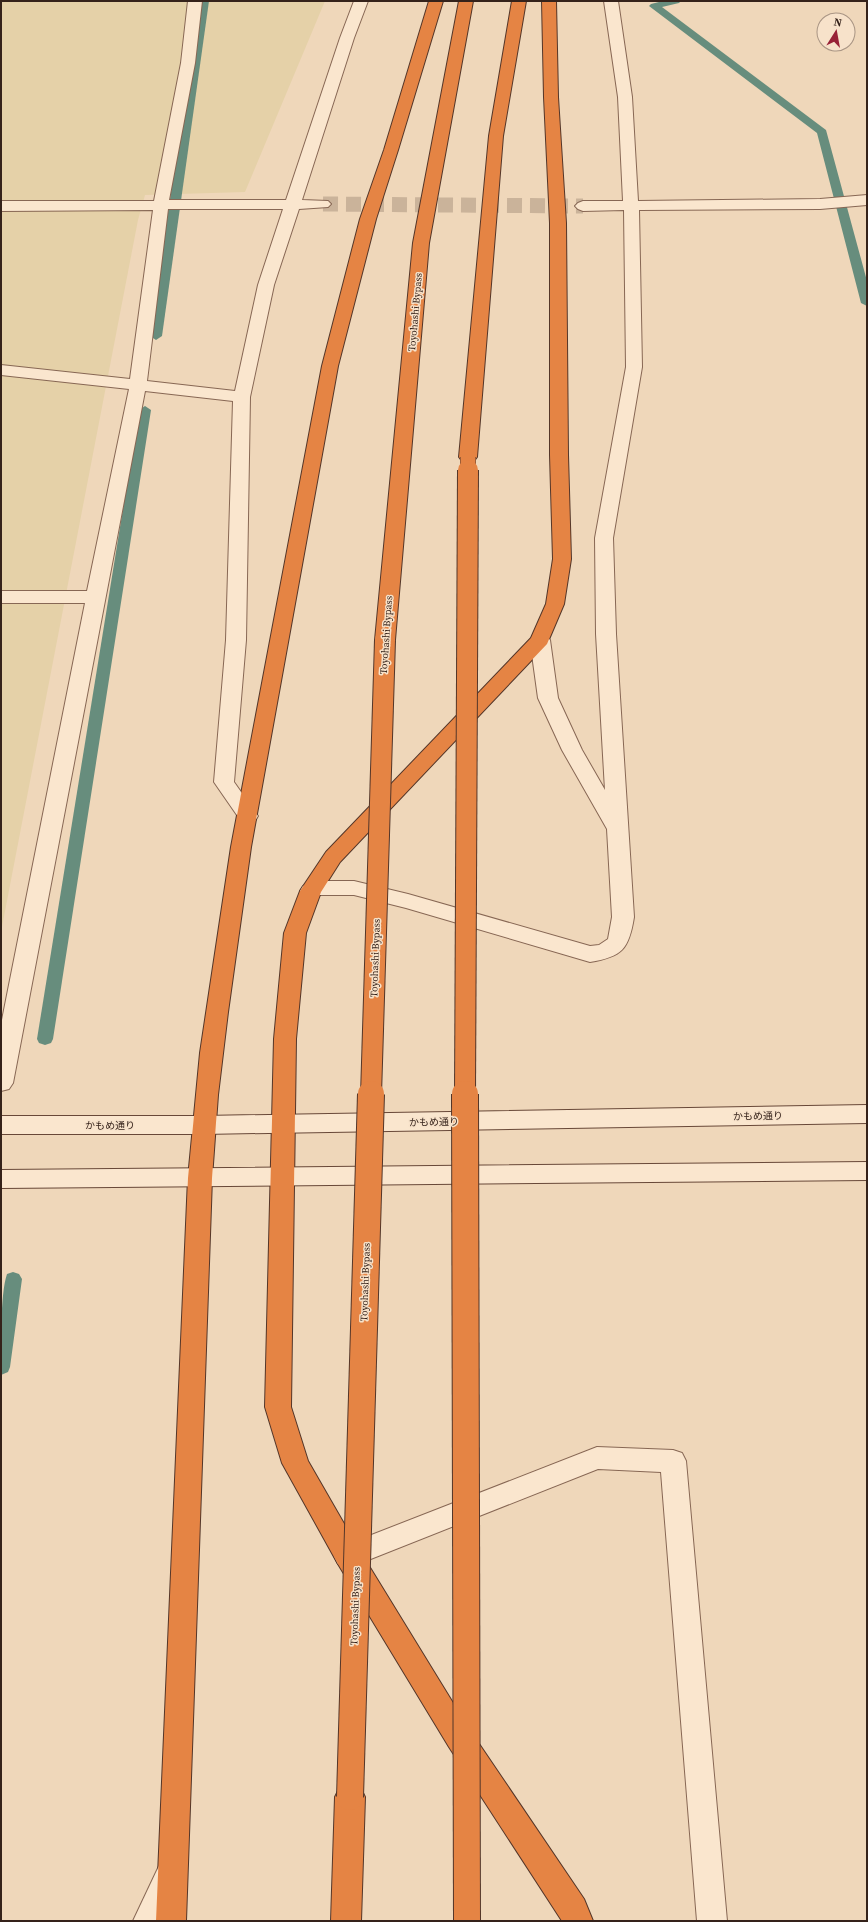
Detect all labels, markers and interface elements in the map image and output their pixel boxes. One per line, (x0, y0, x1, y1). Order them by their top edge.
north arrow (816, 12, 856, 52)
text: N (832, 15, 843, 31)
street label: Toyohashi Bypass (405, 272, 425, 352)
street label: Toyohashi Bypass (377, 595, 395, 675)
street label: Toyohashi Bypass (367, 918, 383, 998)
street label: かもめ通り (733, 1109, 783, 1123)
street label: かもめ通り (409, 1115, 459, 1129)
street label: かもめ通り (85, 1119, 135, 1132)
street label: Toyohashi Bypass (357, 1242, 373, 1322)
street label: Toyohashi Bypass (347, 1566, 363, 1646)

